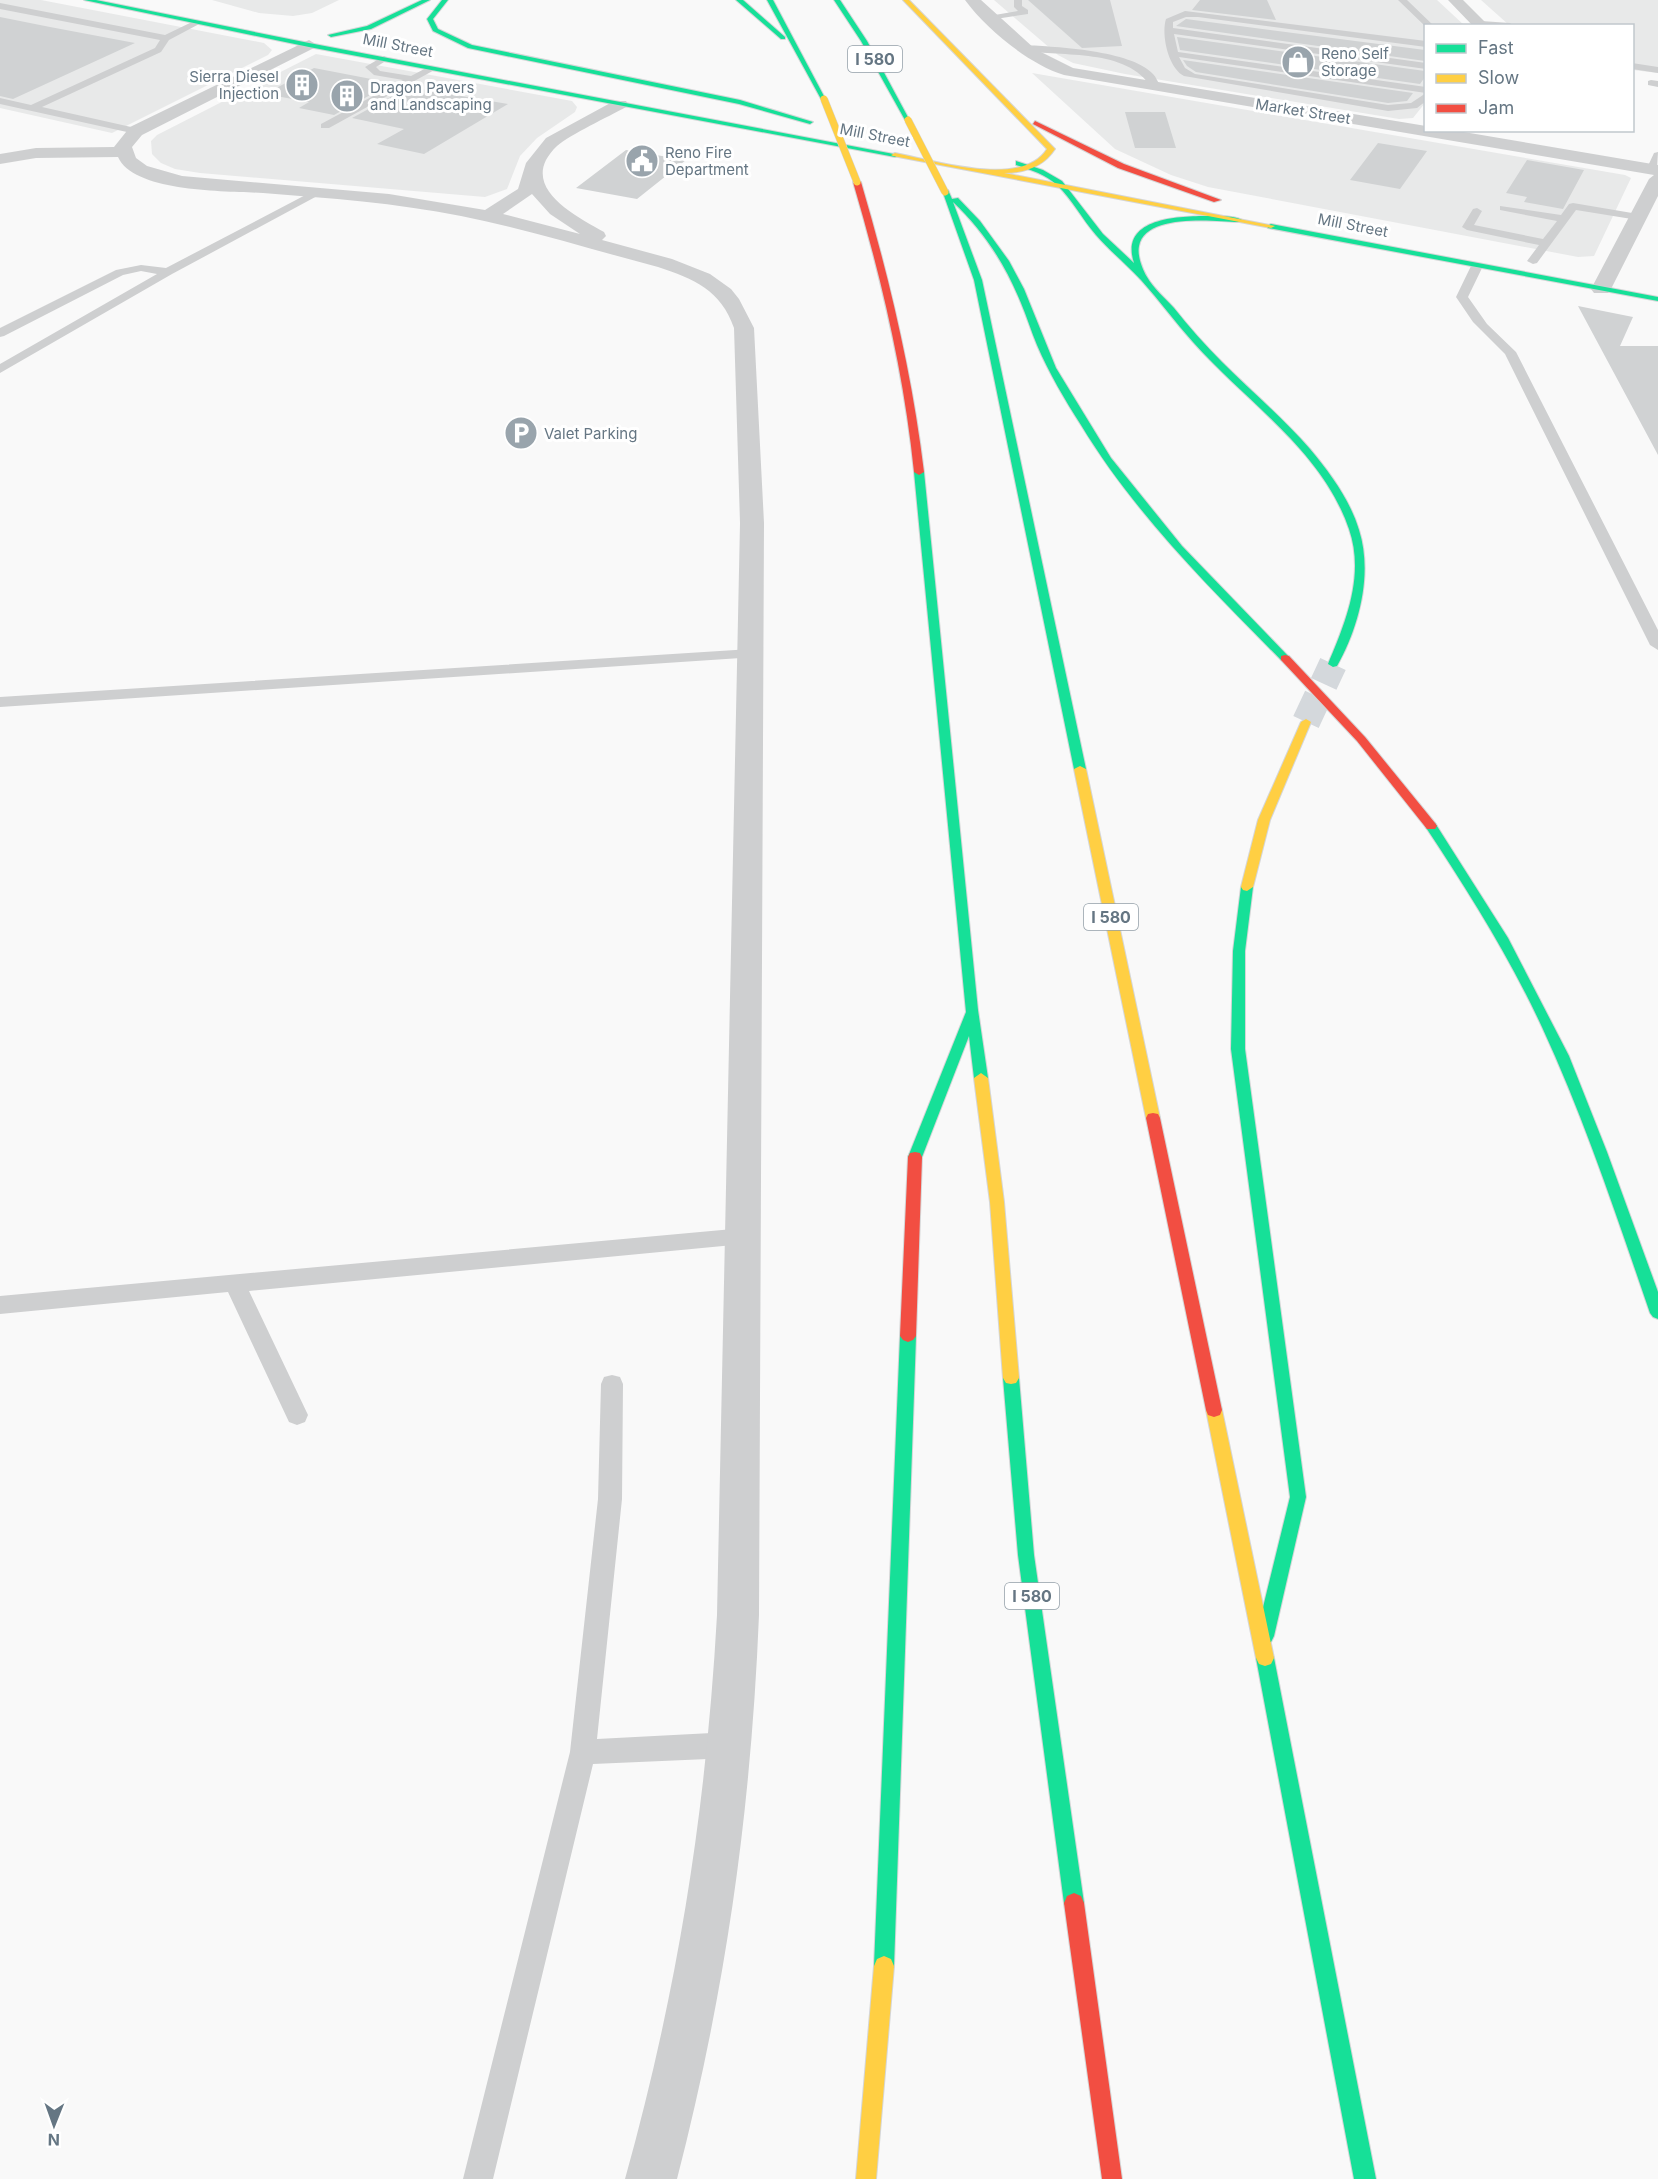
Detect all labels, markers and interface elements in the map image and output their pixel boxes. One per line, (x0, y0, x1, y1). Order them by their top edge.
legend (1424, 24, 1634, 132)
street label: Mill Street (361, 29, 435, 61)
text: Fast (1478, 37, 1514, 58)
shop icon: Reno Self Storage (1280, 44, 1316, 80)
place label: Reno Self Storage (1321, 44, 1389, 80)
road number: I 580 (848, 46, 902, 72)
place label: Sierra Diesel Injection (189, 67, 279, 103)
building icon: Sierra Diesel Injection (284, 67, 320, 103)
text: Slow (1478, 67, 1519, 88)
building icon: Dragon Pavers and Landscaping (329, 78, 365, 114)
place label: Dragon Pavers and Landscaping (370, 78, 492, 114)
street label: Market Street (1254, 94, 1352, 128)
text: Jam (1478, 97, 1514, 118)
street label: Mill Street (838, 119, 912, 151)
public building icon: Reno Fire Department (624, 143, 660, 179)
place label: Reno Fire Department (665, 143, 749, 179)
street label: Mill Street (1316, 209, 1390, 241)
parking icon: Valet Parking (503, 415, 539, 451)
place label: Valet Parking (544, 424, 637, 443)
road number: I 580 (1084, 904, 1138, 930)
road number: I 580 (1005, 1583, 1059, 1609)
north arrow (24, 2095, 84, 2155)
text: N (47, 2130, 60, 2150)

